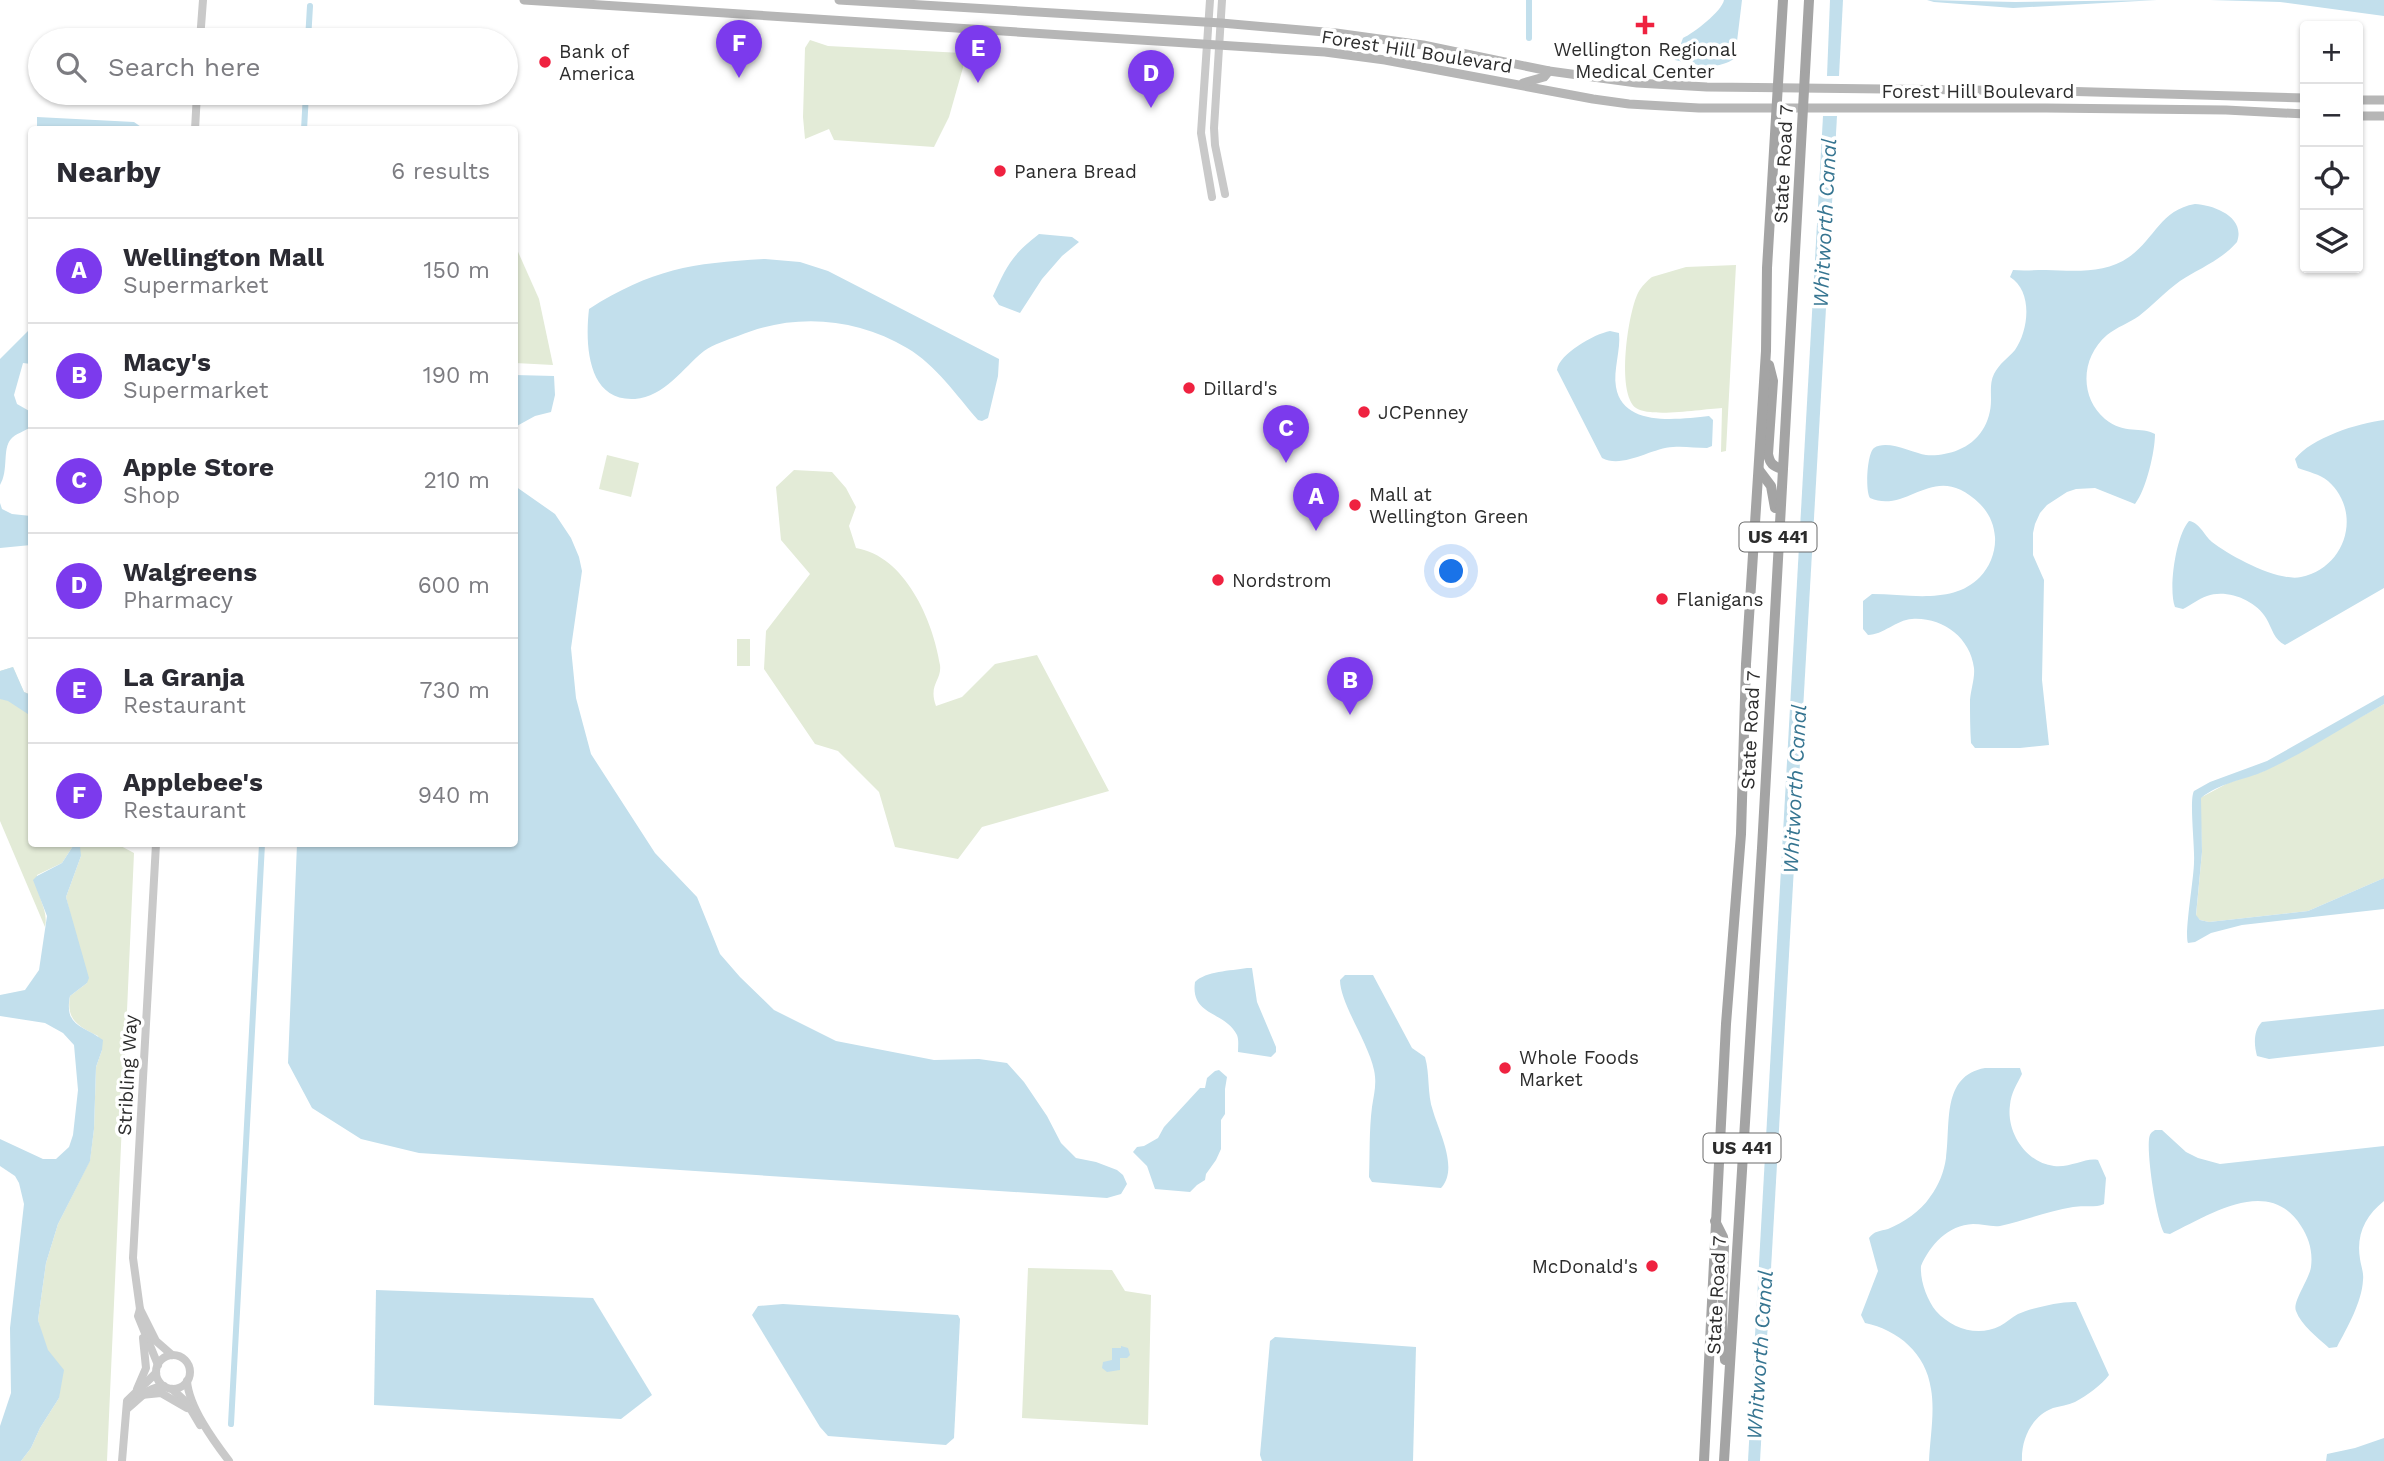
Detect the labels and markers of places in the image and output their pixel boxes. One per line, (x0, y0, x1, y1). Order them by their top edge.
marker: Wellington Regional Medical Center (1635, 15, 1655, 35)
pin: F (716, 20, 762, 78)
pin: E (955, 25, 1001, 83)
place label: Wellington Regional Medical Center (1554, 38, 1737, 83)
place label: Bank of America (559, 40, 635, 85)
pin: D (1128, 50, 1174, 108)
marker: Bank of America (537, 54, 553, 70)
place label: Panera Bread (1014, 160, 1137, 183)
marker: Panera Bread (992, 163, 1008, 179)
place label: Dillard's (1203, 377, 1278, 400)
marker: Dillard's (1181, 380, 1197, 396)
place label: JCPenney (1378, 401, 1468, 424)
marker: JCPenney (1356, 404, 1372, 420)
pin: C (1263, 405, 1309, 463)
pin: A (1293, 473, 1339, 531)
place label: Mall at Wellington Green (1369, 483, 1529, 528)
marker: Mall at Wellington Green (1347, 497, 1363, 513)
place label: Nordstrom (1232, 569, 1331, 592)
marker: Nordstrom (1210, 572, 1226, 588)
place label: Flanigans (1676, 588, 1764, 611)
marker: Flanigans (1654, 591, 1670, 607)
pin: B (1327, 657, 1373, 715)
place label: Whole Foods Market (1519, 1046, 1639, 1091)
marker: Whole Foods Market (1497, 1060, 1513, 1076)
place label: McDonald's (1532, 1255, 1638, 1278)
marker: McDonald's (1644, 1258, 1660, 1274)

